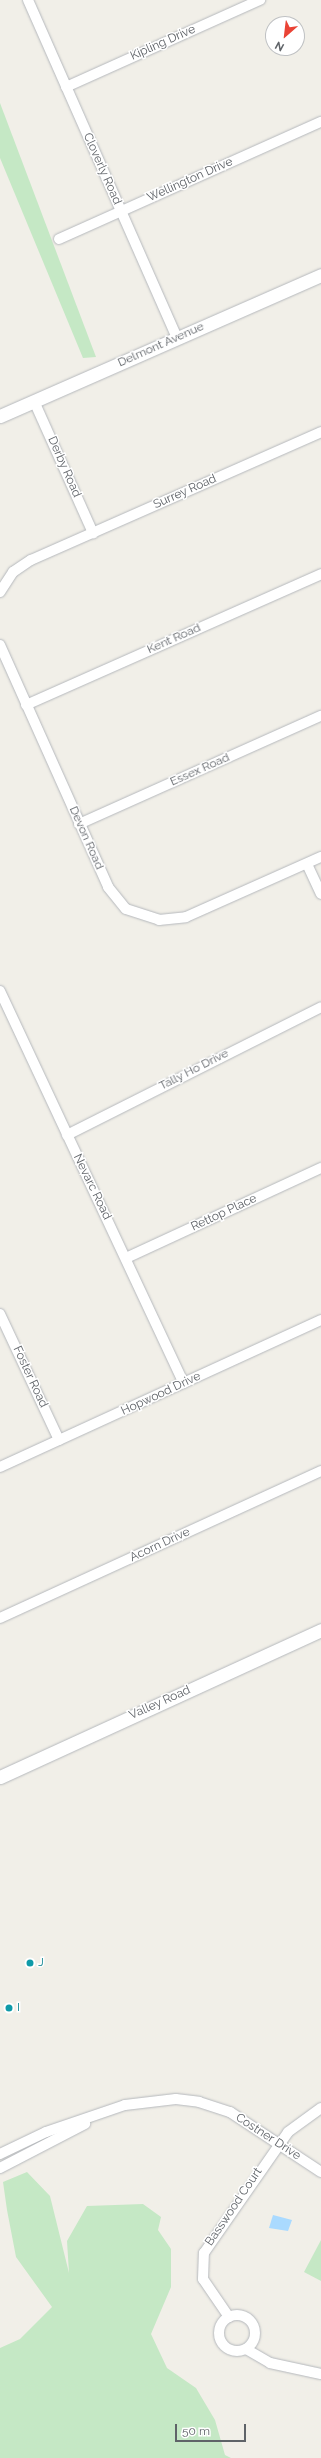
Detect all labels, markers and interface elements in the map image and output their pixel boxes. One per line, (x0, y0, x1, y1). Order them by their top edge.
north arrow (265, 16, 305, 56)
street label: Kipling Drive (128, 22, 198, 64)
text: N (273, 38, 286, 54)
street label: Cloverly Road (80, 131, 124, 207)
street label: Wellington Drive (145, 155, 235, 205)
street label: Delmont Avenue (116, 319, 206, 371)
street label: Derby Road (44, 434, 84, 500)
street label: Surrey Road (151, 472, 219, 512)
street label: Kent Road (145, 621, 203, 657)
street label: Essex Road (168, 750, 232, 790)
street label: Devon Road (66, 804, 106, 872)
street label: Tally Ho Drive (157, 1046, 231, 1094)
street label: Nevarc Road (70, 1152, 114, 1222)
street label: Rettop Place (189, 1191, 259, 1235)
street label: Foster Road (9, 1344, 51, 1410)
street label: Hopwood Drive (119, 1369, 203, 1419)
street label: Acorn Drive (128, 1525, 192, 1565)
street label: Valley Road (127, 1683, 193, 1723)
place label: J (38, 1956, 44, 1970)
marker: J (25, 1958, 35, 1968)
place label: I (17, 2001, 20, 2015)
marker: I (4, 2003, 14, 2013)
street label: Costner Drive (233, 2111, 303, 2163)
street label: Basswood Court (203, 2165, 265, 2249)
scale bar (177, 2416, 248, 2442)
text: 50 m (182, 2424, 210, 2438)

